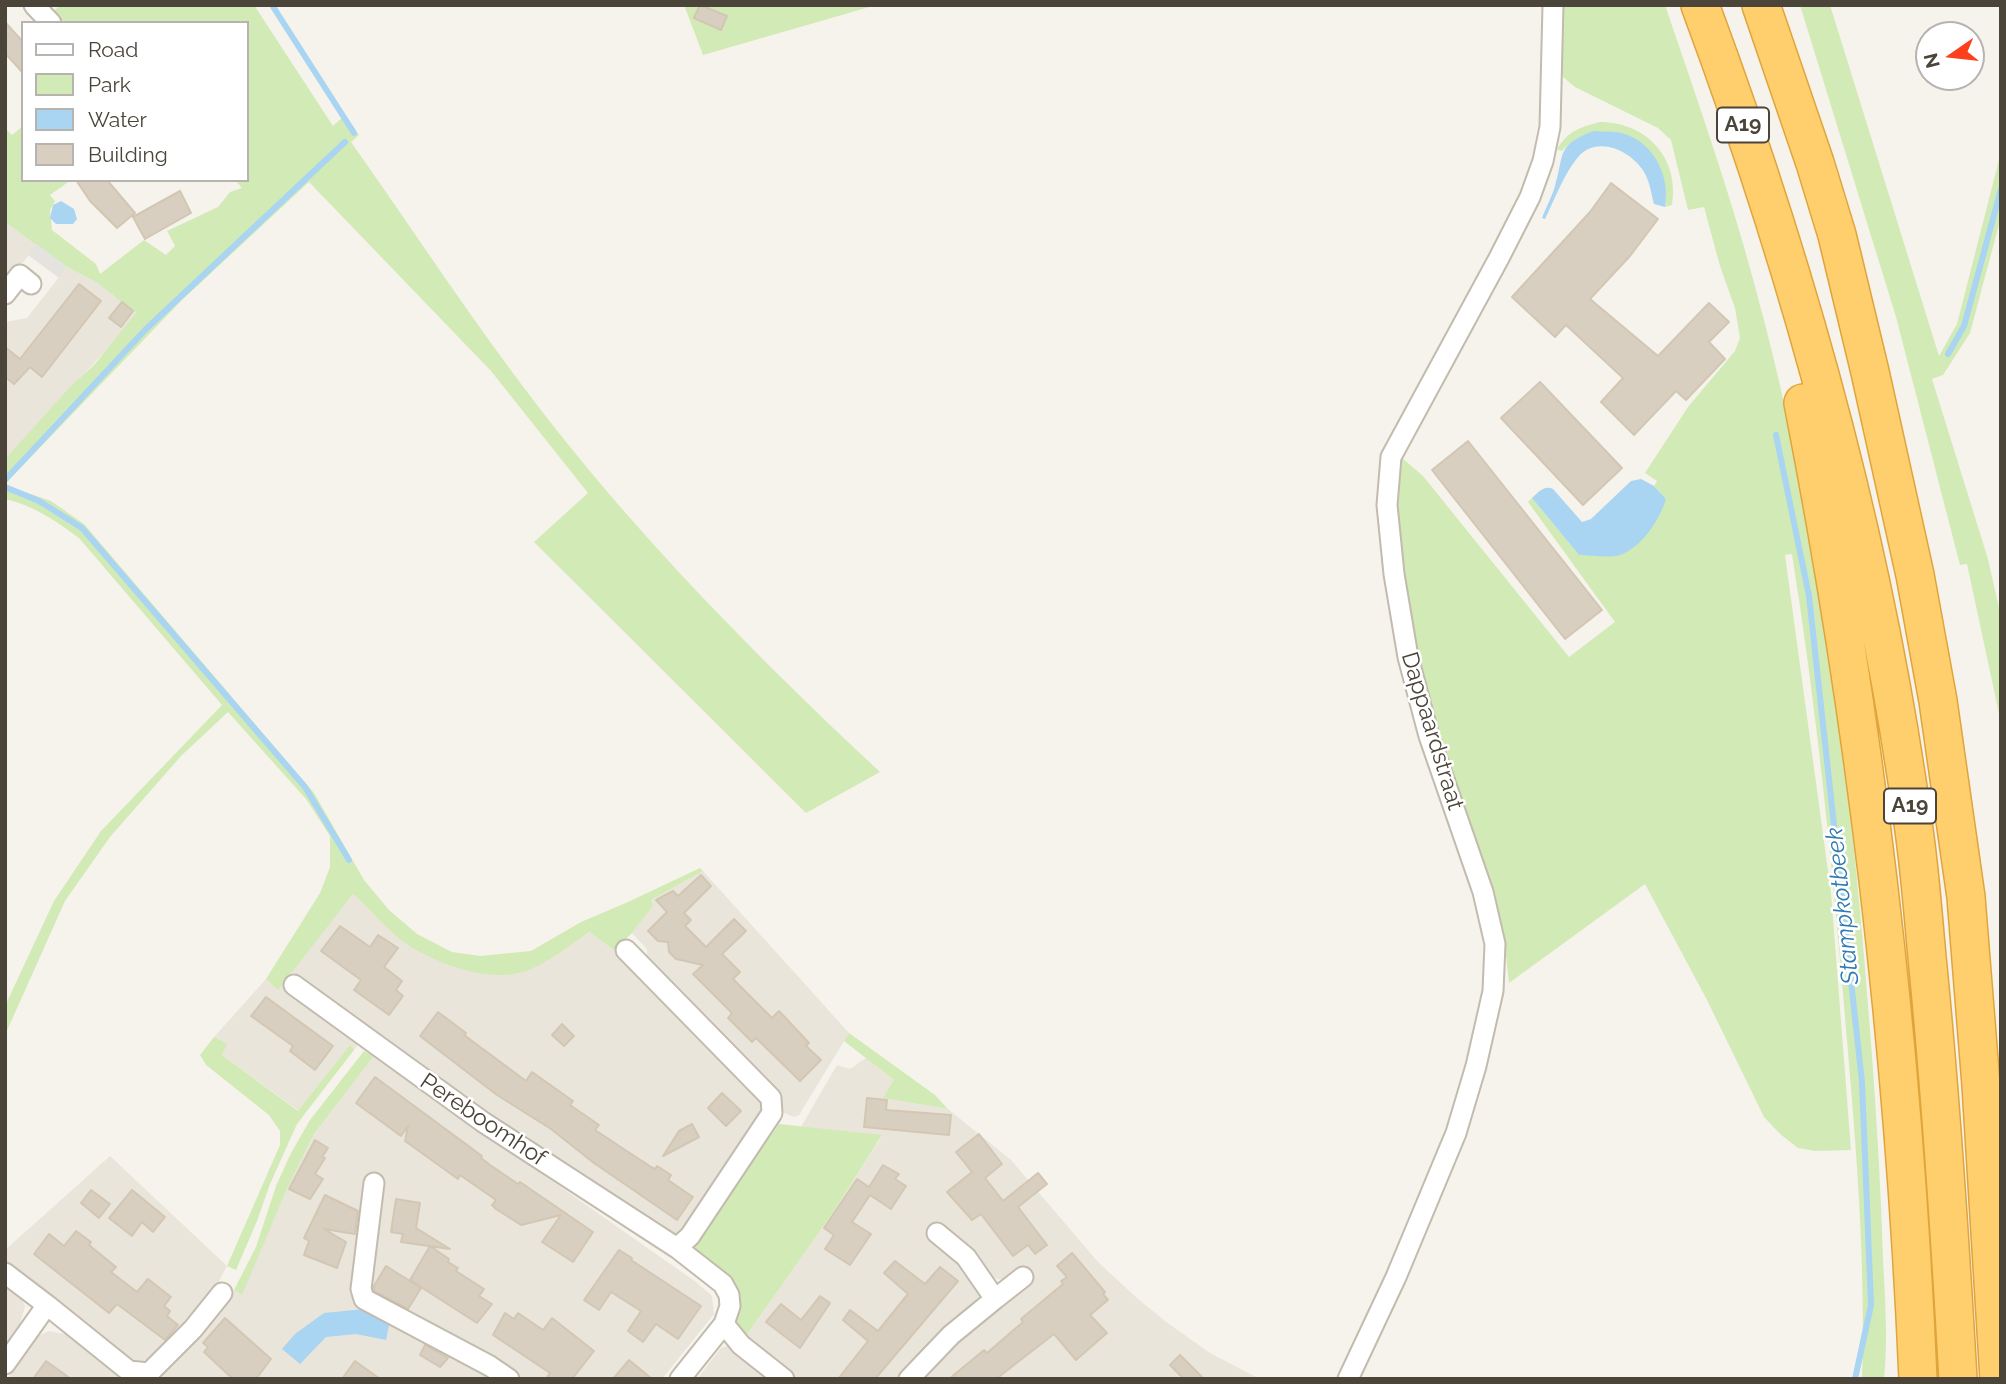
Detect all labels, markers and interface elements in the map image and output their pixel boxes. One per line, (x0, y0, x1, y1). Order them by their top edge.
legend (21, 21, 248, 182)
north arrow (1915, 21, 1985, 91)
text: Road (88, 37, 138, 62)
text: N (1919, 51, 1944, 70)
text: Park (88, 72, 131, 97)
text: Water (88, 107, 147, 132)
road number: A19 (1717, 108, 1769, 142)
text: Building (88, 142, 168, 167)
street label: Dappaardstraat (1395, 649, 1469, 813)
road number: A19 (1884, 788, 1936, 824)
water label: Stampkotbeek (1820, 826, 1866, 986)
street label: Pereboomhof (415, 1068, 551, 1172)

